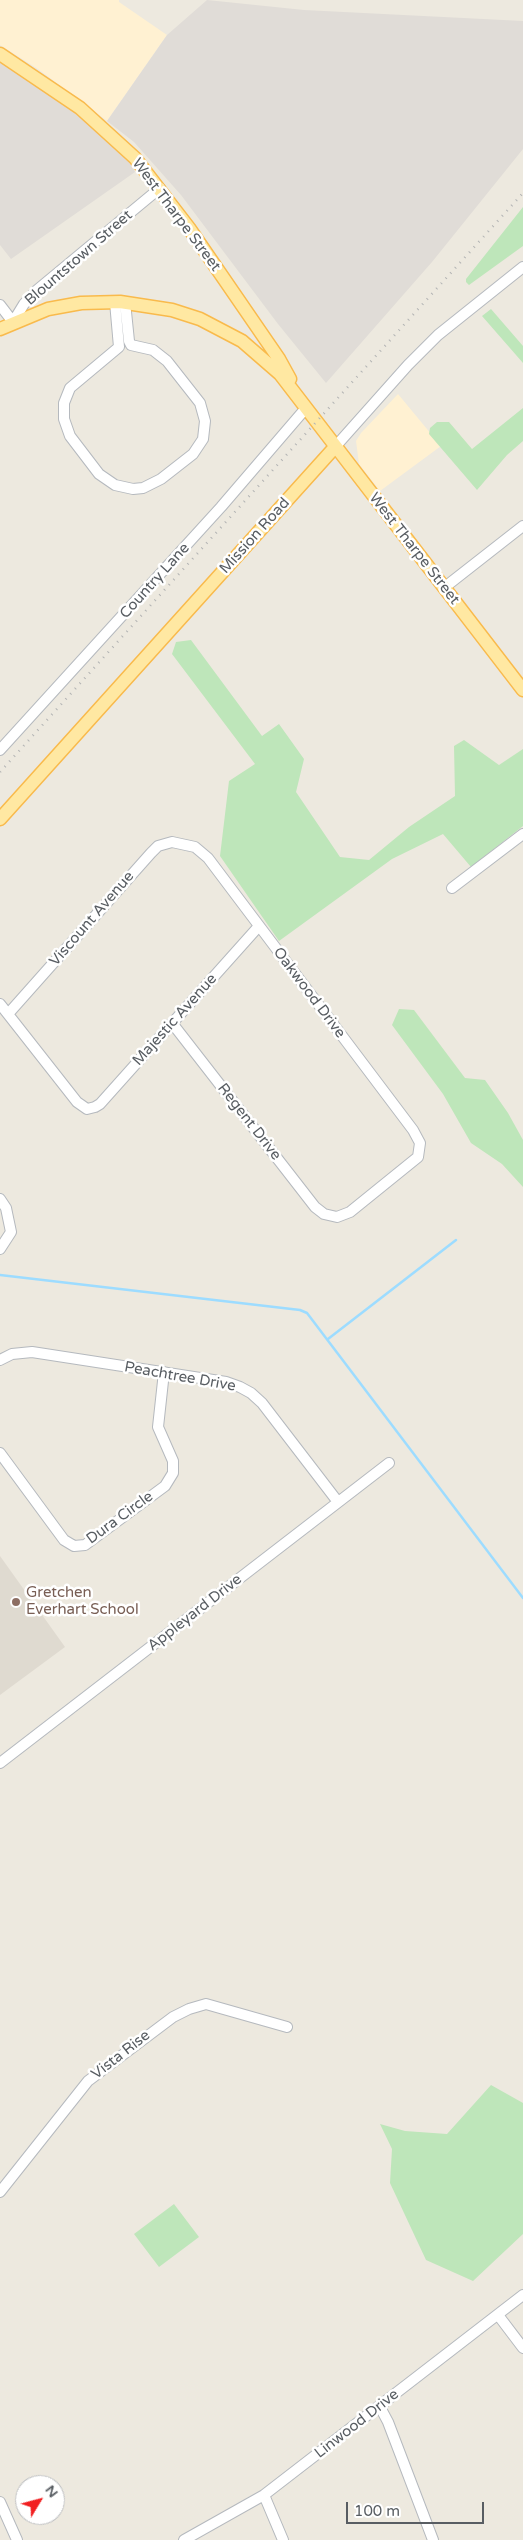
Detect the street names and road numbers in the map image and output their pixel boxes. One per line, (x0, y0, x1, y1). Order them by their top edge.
street label: West Tharpe Street (128, 155, 224, 275)
street label: Blountstown Street (22, 206, 136, 310)
street label: West Tharpe Street (365, 490, 463, 608)
street label: Mission Road (216, 494, 294, 578)
street label: Country Lane (116, 539, 194, 623)
street label: Viscount Avenue (46, 868, 138, 970)
street label: Oakwood Drive (269, 944, 349, 1042)
street label: Majestic Avenue (129, 970, 221, 1070)
street label: Regent Drive (213, 1080, 285, 1164)
street label: Peachtree Drive (123, 1358, 237, 1396)
street label: Dura Circle (83, 1488, 157, 1548)
street label: Appleyard Drive (144, 1571, 246, 1655)
street label: Vista Rise (88, 2027, 154, 2083)
street label: Linwood Drive (311, 2386, 403, 2462)

